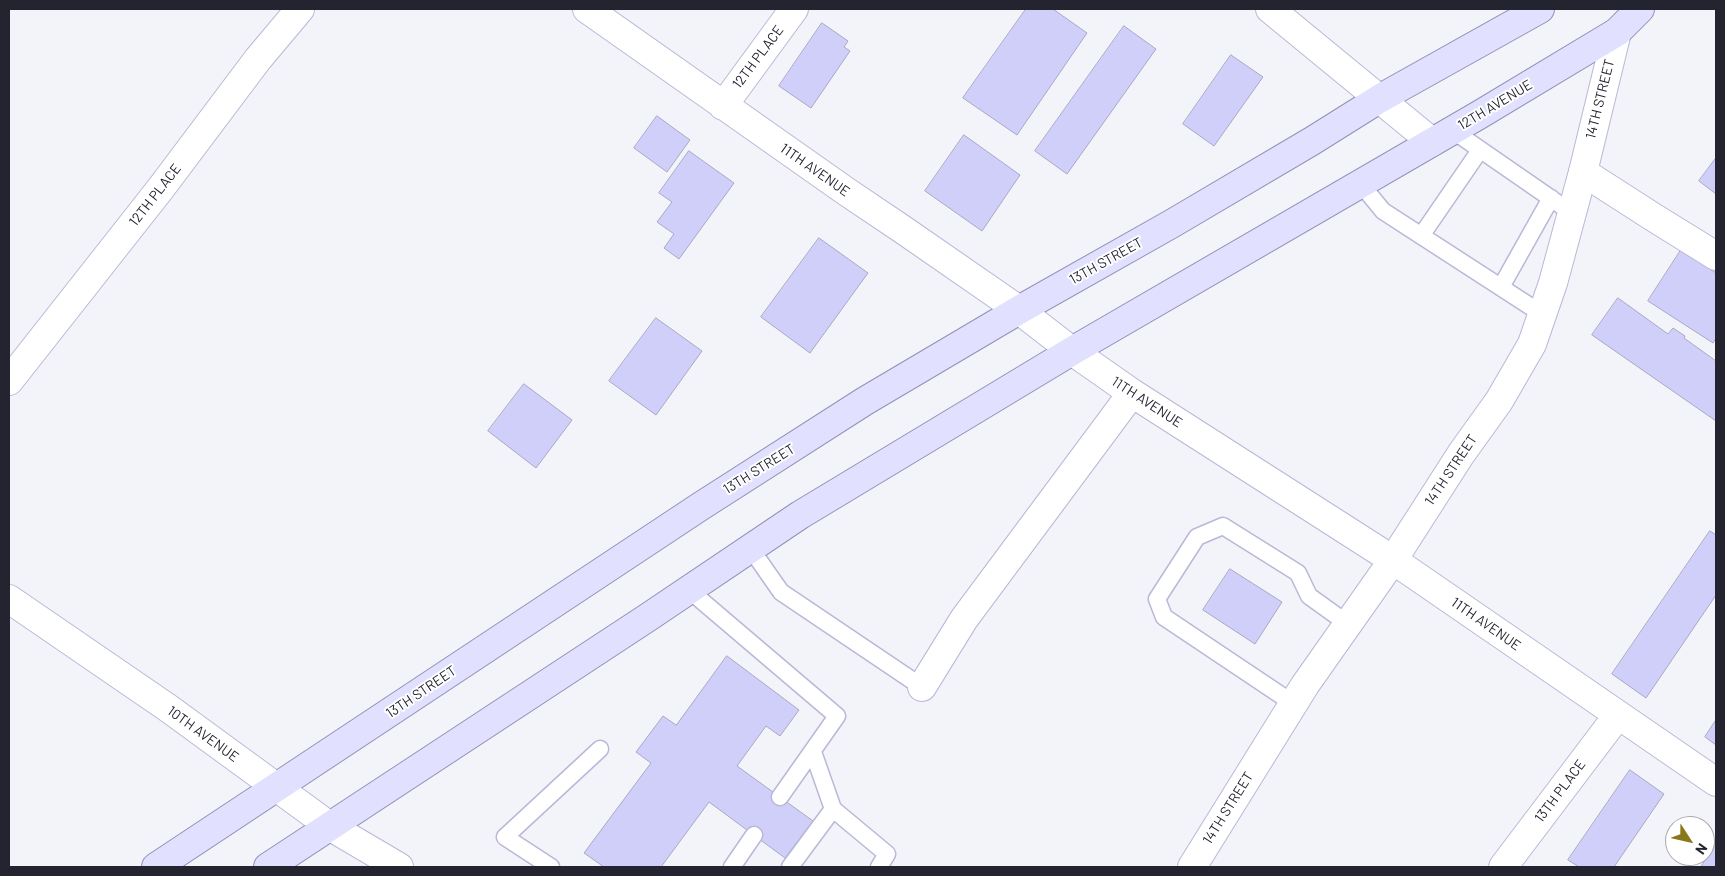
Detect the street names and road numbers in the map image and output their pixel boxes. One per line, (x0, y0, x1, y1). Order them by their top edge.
street label: 12TH PLACE (729, 22, 787, 92)
street label: 14TH STREET (1582, 57, 1618, 141)
street label: 12TH AVENUE (1455, 76, 1535, 134)
street label: 11TH AVENUE (777, 140, 853, 200)
street label: 12TH PLACE (125, 160, 185, 230)
street label: 13TH STREET (1066, 234, 1146, 288)
street label: 11TH AVENUE (1108, 373, 1186, 431)
street label: 14TH STREET (1421, 431, 1481, 509)
street label: 13TH STREET (720, 440, 798, 498)
street label: 11TH AVENUE (1448, 594, 1524, 654)
street label: 13TH STREET (383, 662, 459, 722)
street label: 10TH AVENUE (164, 702, 242, 766)
street label: 13TH PLACE (1531, 756, 1589, 826)
street label: 14TH STREET (1199, 769, 1257, 847)

